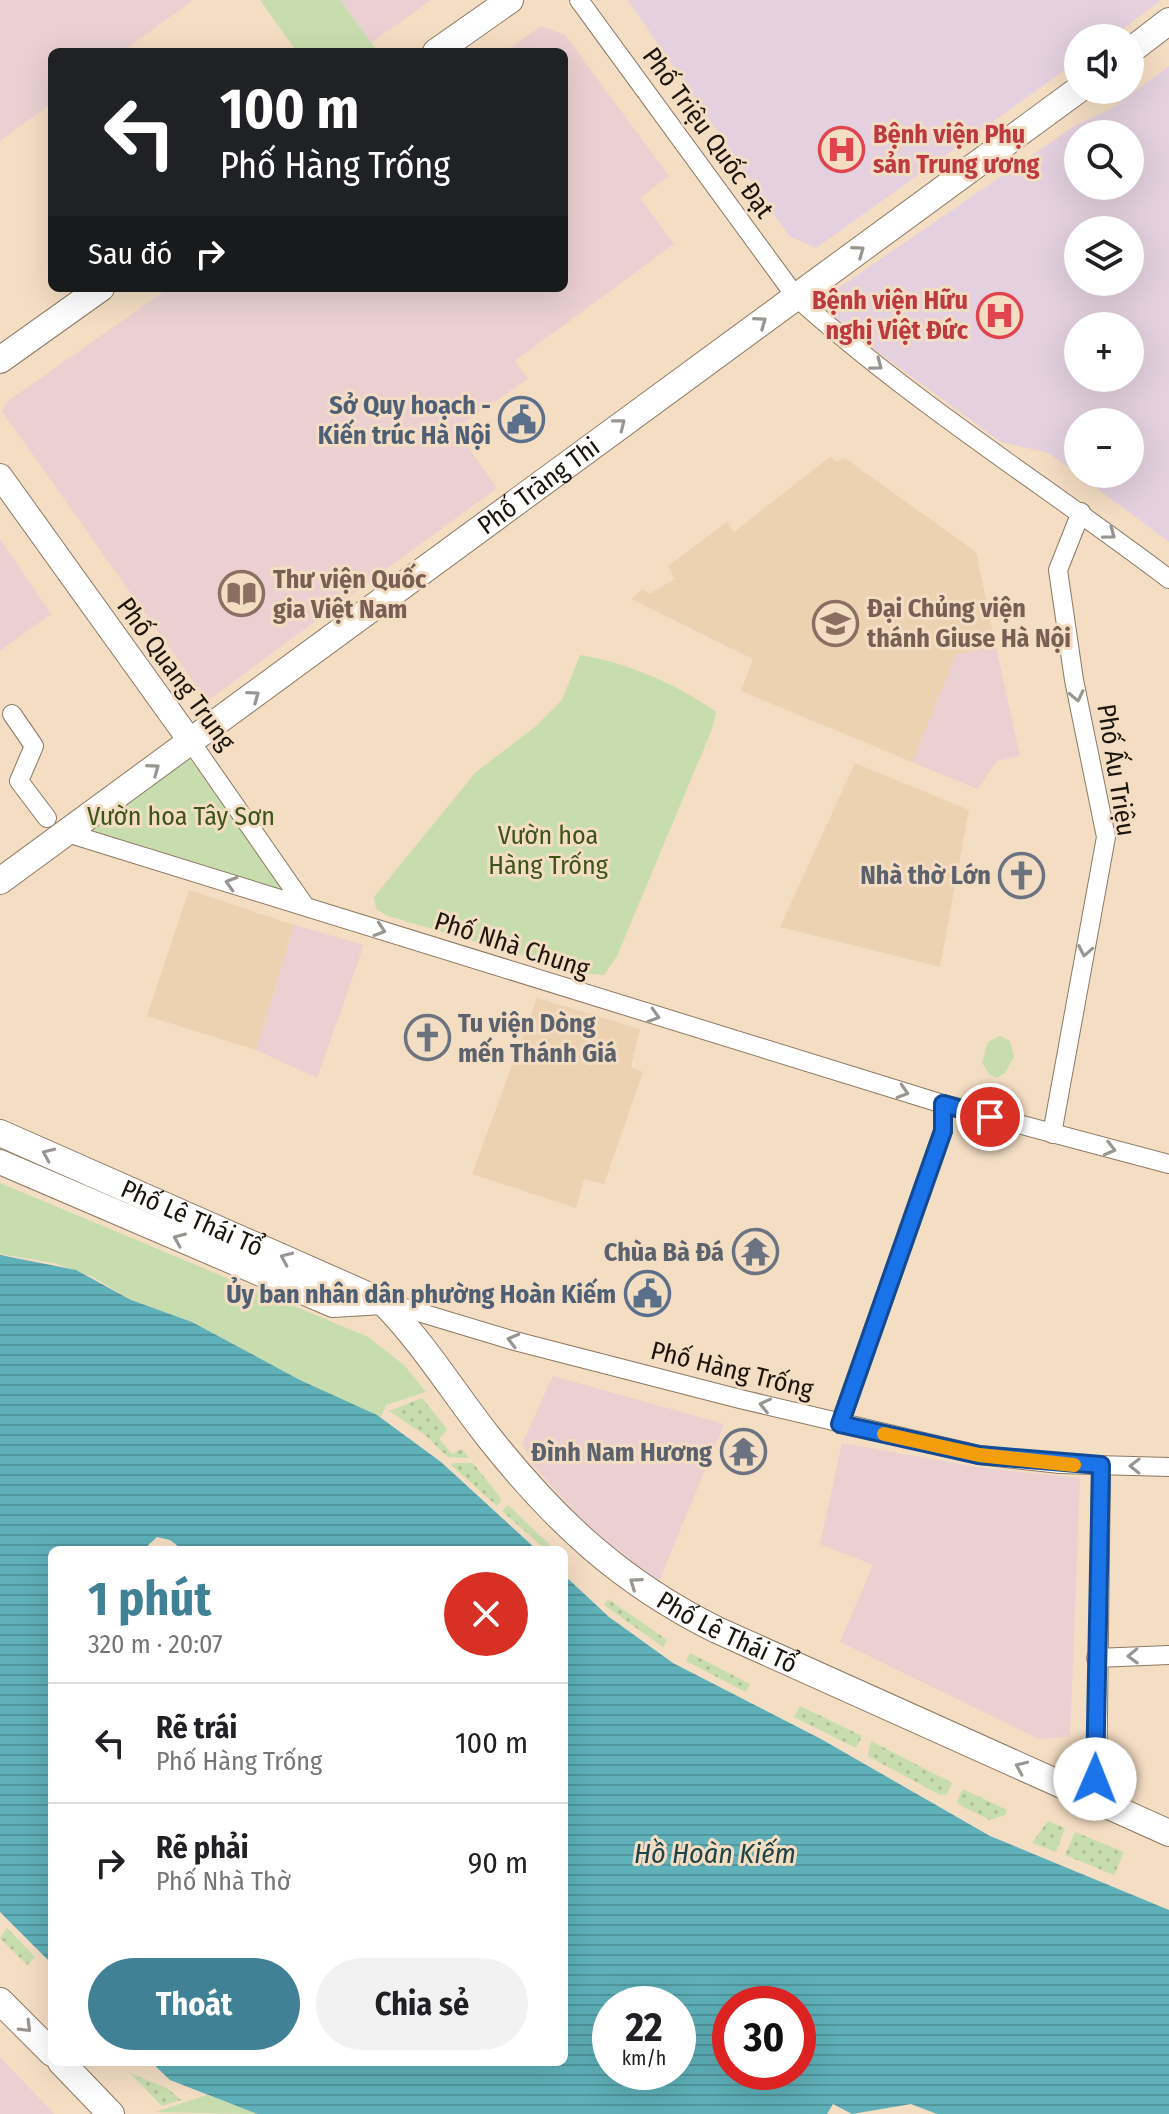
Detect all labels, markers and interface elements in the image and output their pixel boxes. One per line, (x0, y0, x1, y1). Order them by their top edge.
map controls (1064, 24, 1144, 488)
button: sound (1064, 24, 1144, 104)
street label: Phố Triệu Quốc Đạt (636, 42, 781, 225)
text: 100 m (220, 76, 359, 143)
icon: left (88, 80, 192, 184)
place label: Bệnh viện Phụ sản Trung ương (873, 119, 1040, 180)
button: search (1064, 120, 1144, 200)
hospital icon: Bệnh viện Phụ sản Trung ương (818, 125, 866, 173)
text: Phố Hàng Trống (220, 144, 450, 188)
button: layers (1064, 216, 1144, 296)
icon: right (188, 232, 232, 276)
text: Sau đó (88, 236, 172, 272)
one-way arrow (850, 246, 864, 261)
place label: Bệnh viện Hữu nghị Việt Đức (812, 285, 969, 346)
hospital icon: Bệnh viện Hữu nghị Việt Đức (975, 291, 1023, 339)
button: + (1064, 312, 1144, 392)
one-way arrow (752, 317, 766, 332)
one-way arrow (868, 355, 883, 369)
place label: Sở Quy hoạch - Kiến trúc Hà Nội (318, 390, 491, 451)
public building icon: Sở Quy hoạch - Kiến trúc Hà Nội (498, 396, 546, 444)
button: − (1064, 408, 1144, 488)
one-way arrow (611, 419, 626, 433)
street label: Phố Tràng Thi (472, 431, 605, 541)
one-way arrow (1101, 524, 1116, 538)
place label: Thư viện Quốc gia Việt Nam (273, 563, 427, 625)
library icon: Thư viện Quốc gia Việt Nam (218, 570, 266, 618)
street label: Phố Quang Trung (110, 592, 242, 757)
place label: Đại Chủng viện thánh Giuse Hà Nội (867, 593, 1071, 654)
school or university icon: Đại Chủng viện thánh Giuse Hà Nội (812, 599, 860, 647)
one-way arrow (1068, 689, 1085, 702)
one-way arrow (245, 691, 260, 705)
street label: Phố Ấu Triệu (1090, 701, 1145, 838)
one-way arrow (145, 765, 159, 779)
park label: Vườn hoa Tây Sơn (87, 801, 275, 832)
park label: Vườn hoa Hàng Trống (488, 820, 609, 881)
church icon: Nhà thờ Lớn (998, 851, 1046, 899)
place label: Nhà thờ Lớn (860, 860, 991, 891)
one-way arrow (224, 876, 238, 892)
street label: Phố Nhà Chung (431, 905, 594, 985)
one-way arrow (372, 920, 386, 936)
one-way arrow (1077, 944, 1094, 958)
one-way arrow (647, 1007, 661, 1023)
place label: Tu viện Dòng mến Thánh Giá (458, 1008, 617, 1069)
church icon: Tu viện Dòng mến Thánh Giá (403, 1014, 451, 1062)
one-way arrow (896, 1083, 910, 1099)
pin (956, 1083, 1024, 1151)
icon: arrive (968, 1095, 1012, 1139)
one-way arrow (1103, 1140, 1117, 1157)
one-way arrow (42, 1147, 56, 1163)
street label: Phố Lê Thái Tổ (116, 1173, 269, 1263)
temple icon: Chùa Bà Đá (731, 1228, 779, 1276)
one-way arrow (172, 1232, 187, 1248)
place label: Chùa Bà Đá (604, 1237, 724, 1268)
one-way arrow (280, 1251, 294, 1267)
public building icon: Ủy ban nhân dân phường Hoàn Kiếm (623, 1270, 671, 1318)
place label: Ủy ban nhân dân phường Hoàn Kiếm (226, 1277, 616, 1310)
one-way arrow (506, 1333, 520, 1349)
street label: Phố Hàng Trống (648, 1335, 817, 1405)
one-way arrow (758, 1398, 772, 1415)
temple icon: Đình Nam Hương (719, 1428, 767, 1476)
place label: Đình Nam Hương (531, 1437, 712, 1468)
one-way arrow (1128, 1457, 1141, 1475)
text: 1 phút (88, 1570, 211, 1628)
button: close (444, 1572, 528, 1656)
one-way arrow (629, 1579, 643, 1593)
street label: Phố Lê Thái Tổ (651, 1585, 803, 1679)
text: 320 m · 20:07 (88, 1629, 223, 1660)
one-way arrow (1126, 1648, 1139, 1665)
text: Rẽ trái (156, 1710, 237, 1746)
icon: left (88, 1721, 132, 1765)
text: 100 m (455, 1725, 528, 1761)
position arrow (1053, 1737, 1137, 1821)
text: Phố Hàng Trống (156, 1746, 322, 1777)
one-way arrow (1015, 1761, 1029, 1777)
text: Rẽ phải (156, 1830, 249, 1866)
water label: Hồ Hoàn Kiếm (634, 1837, 796, 1870)
icon: right (88, 1841, 132, 1885)
text: 90 m (468, 1845, 528, 1881)
text: Phố Nhà Thờ (156, 1866, 291, 1897)
button: Thoát (88, 1958, 300, 2050)
button: Chia sẻ (316, 1958, 528, 2050)
speed limit sign: 30 (712, 1986, 816, 2090)
text: 22 (625, 2004, 663, 2052)
one-way arrow (17, 2018, 31, 2032)
text: km/h (622, 2046, 666, 2070)

